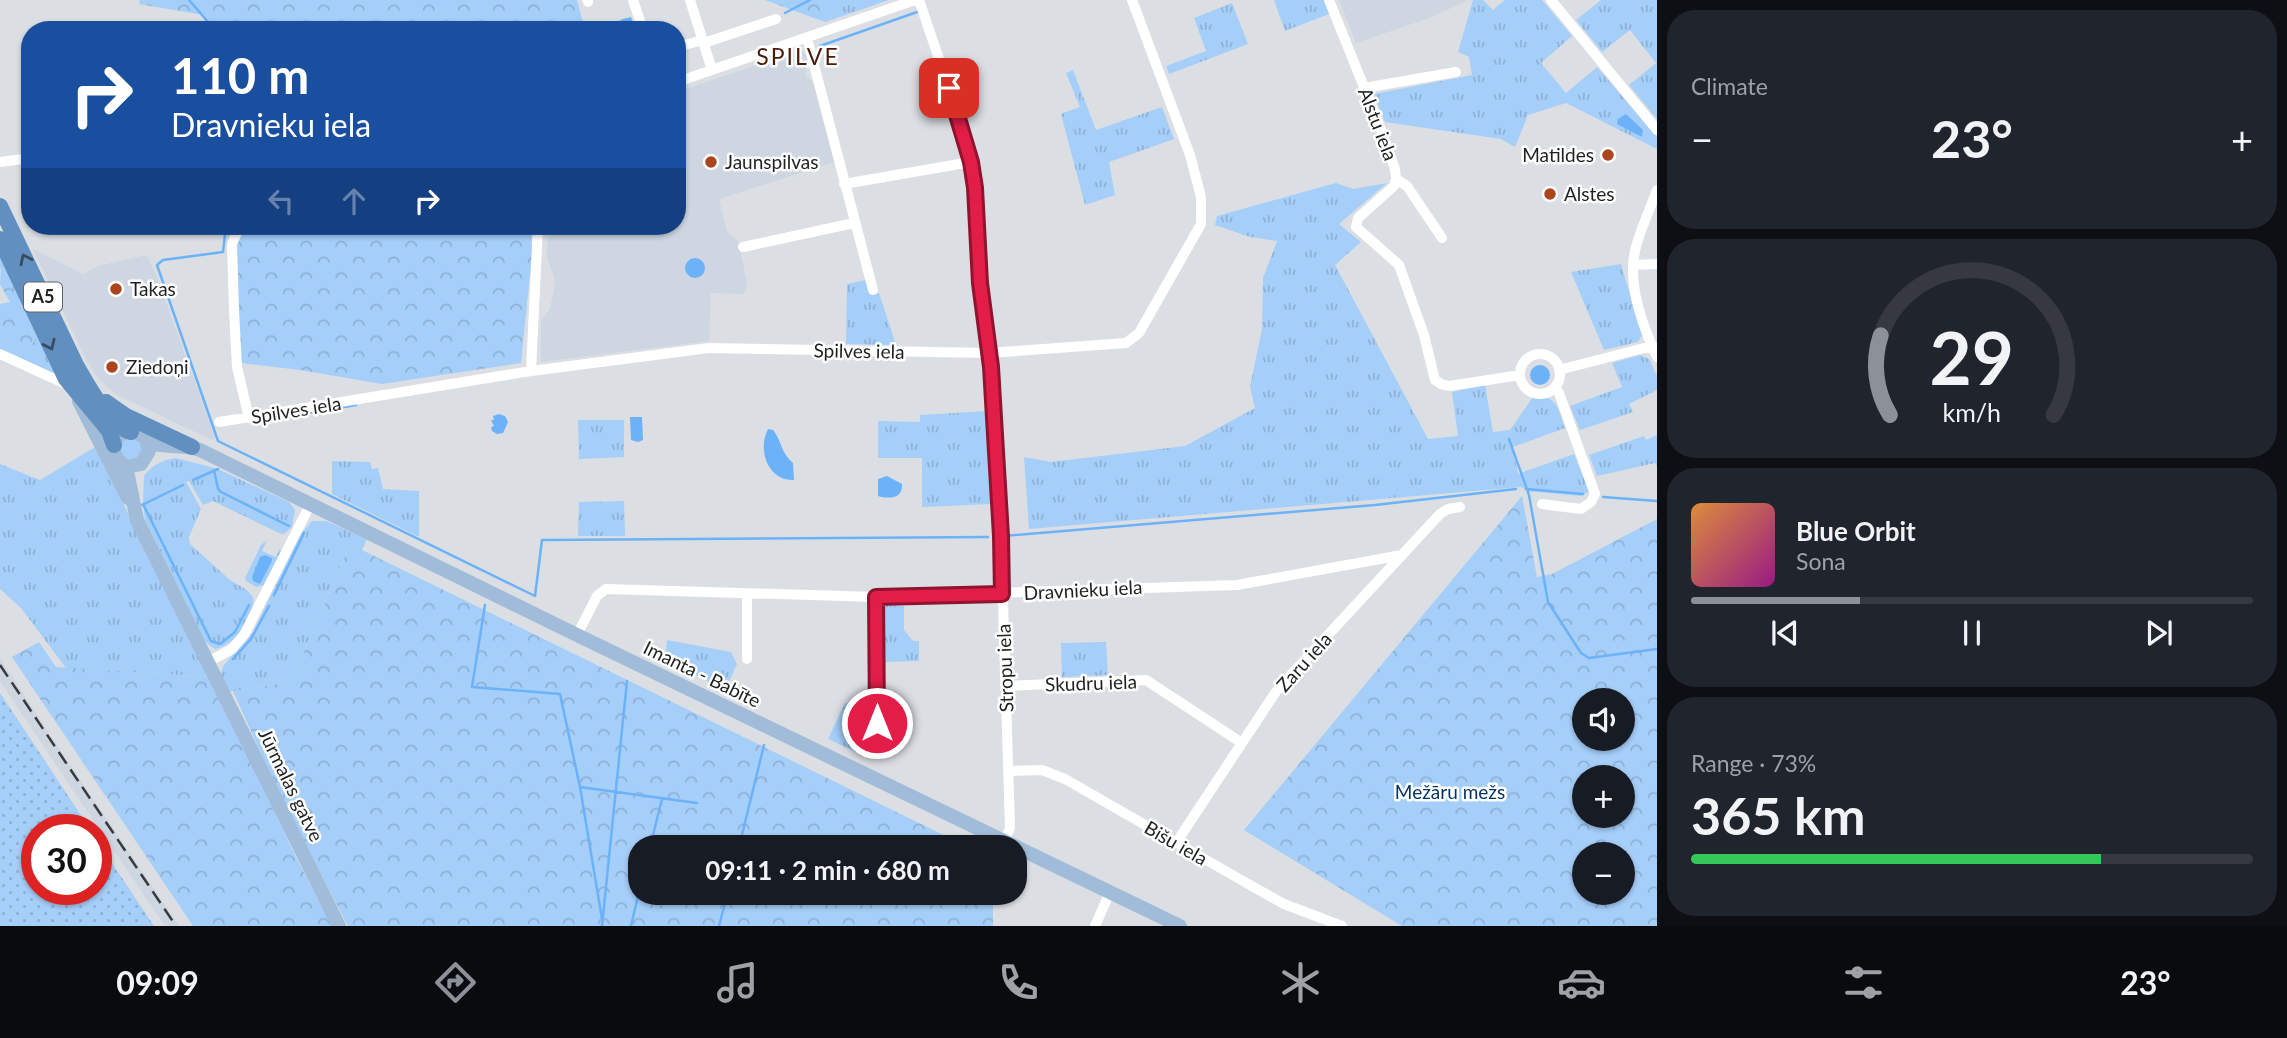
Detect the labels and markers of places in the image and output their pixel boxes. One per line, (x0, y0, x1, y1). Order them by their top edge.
pin (919, 58, 979, 118)
place label: Matildes (1522, 143, 1594, 166)
marker: Matildes (1600, 147, 1616, 163)
place label: Jaunspilvas (725, 150, 818, 173)
marker: Jaunspilvas (703, 154, 719, 170)
place label: Alstes (1564, 182, 1615, 205)
marker: Alstes (1542, 186, 1558, 202)
place label: Takas (130, 277, 176, 300)
marker: Takas (108, 281, 124, 297)
place label: Ziedoņi (126, 355, 189, 378)
marker: Ziedoņi (104, 359, 120, 375)

